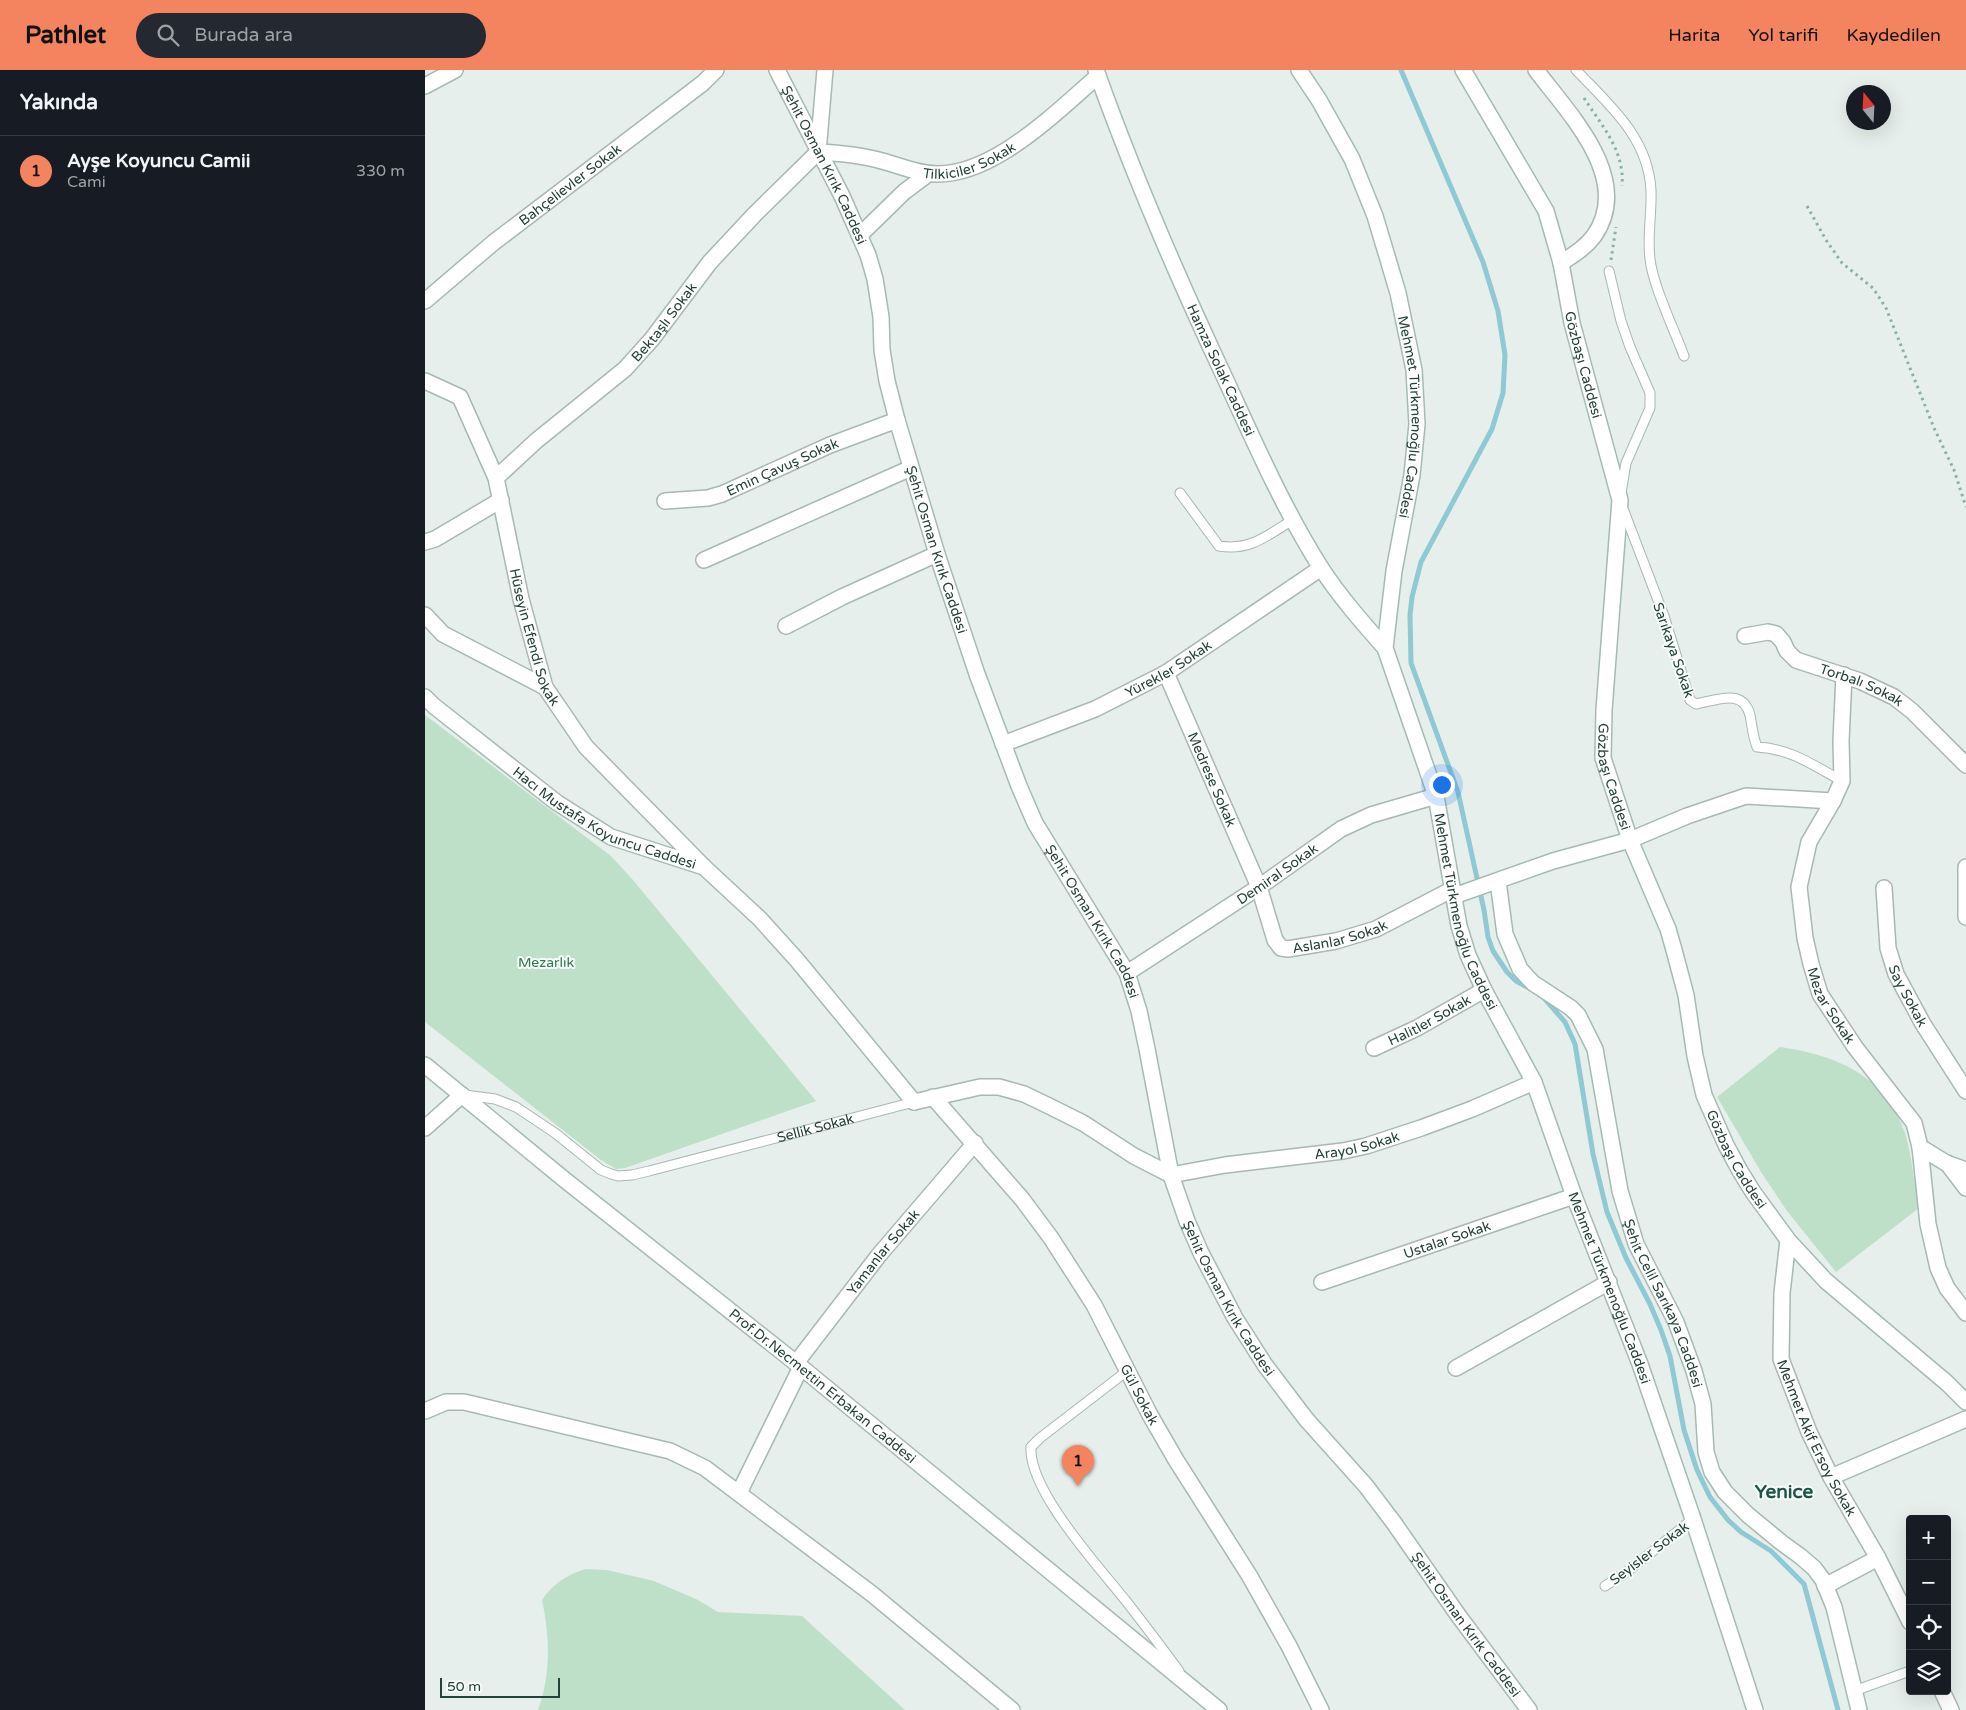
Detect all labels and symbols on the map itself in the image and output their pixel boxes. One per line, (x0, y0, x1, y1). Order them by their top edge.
street label: Şehit Osman Kırık Caddesi (777, 83, 870, 247)
north arrow (1846, 85, 1891, 130)
street label: Tilkiciler Sokak (922, 138, 1019, 183)
street label: Bahçelievler Sokak (516, 140, 625, 229)
street label: Bektaşlı Sokak (628, 279, 701, 365)
street label: Hamza Solak Caddesi (1183, 302, 1258, 439)
street label: Gözbaşı Caddesi (1561, 310, 1605, 420)
street label: Mehmet Türkmenoğlu Caddesi (1394, 314, 1425, 520)
street label: Emin Çavuş Sokak (724, 434, 841, 500)
street label: Şehit Osman Kırık Caddesi (902, 464, 971, 636)
street label: Hüseyin Efendi Sokak (506, 567, 563, 709)
street label: Sarıkaya Sokak (1649, 600, 1698, 700)
street label: Yürekler Sokak (1122, 637, 1215, 701)
street label: Torbalı Sokak (1818, 660, 1907, 710)
street label: Gözbaşı Caddesi (1594, 723, 1634, 832)
street label: Medrese Sokak (1184, 730, 1240, 830)
street label: Hacı Mustafa Koyuncu Caddesi (509, 763, 698, 873)
your location (1429, 772, 1455, 798)
street label: Mehmet Türkmenoğlu Caddesi (1430, 812, 1501, 1013)
street label: Demiral Sokak (1234, 840, 1322, 908)
street label: Şehit Osman Kırık Caddesi (1041, 842, 1142, 1000)
street label: Aslanlar Sokak (1291, 916, 1391, 957)
park label: Mezarlık (518, 954, 574, 971)
street label: Say Sokak (1885, 963, 1931, 1030)
street label: Mezar Sokak (1803, 965, 1859, 1047)
street label: Halitler Sokak (1385, 991, 1474, 1049)
street label: Gözbaşı Caddesi (1703, 1107, 1770, 1212)
street label: Sellik Sokak (775, 1110, 856, 1146)
street label: Arayol Sokak (1313, 1128, 1402, 1163)
street label: Mehmet Türkmenoğlu Caddesi (1564, 1189, 1654, 1386)
street label: Yamanlar Sokak (843, 1206, 924, 1299)
street label: Ustalar Sokak (1401, 1217, 1493, 1263)
street label: Şehit Celil Sarıkaya Caddesi (1620, 1217, 1706, 1389)
street label: Şehit Osman Kırık Caddesi (1179, 1218, 1278, 1379)
street label: Prof.Dr.Necmettin Erbakan Caddesi (725, 1305, 919, 1467)
street label: Mehmet Akif Ersoy Sokak (1773, 1357, 1860, 1520)
street label: Gül Sokak (1116, 1361, 1162, 1429)
pin: 1 (1062, 1445, 1094, 1486)
district label: Yenice (1755, 1481, 1814, 1503)
street label: Seyisler Sokak (1606, 1518, 1693, 1589)
street label: Şehit Osman Kırık Caddesi (1408, 1549, 1524, 1700)
scale bar (440, 1675, 560, 1698)

